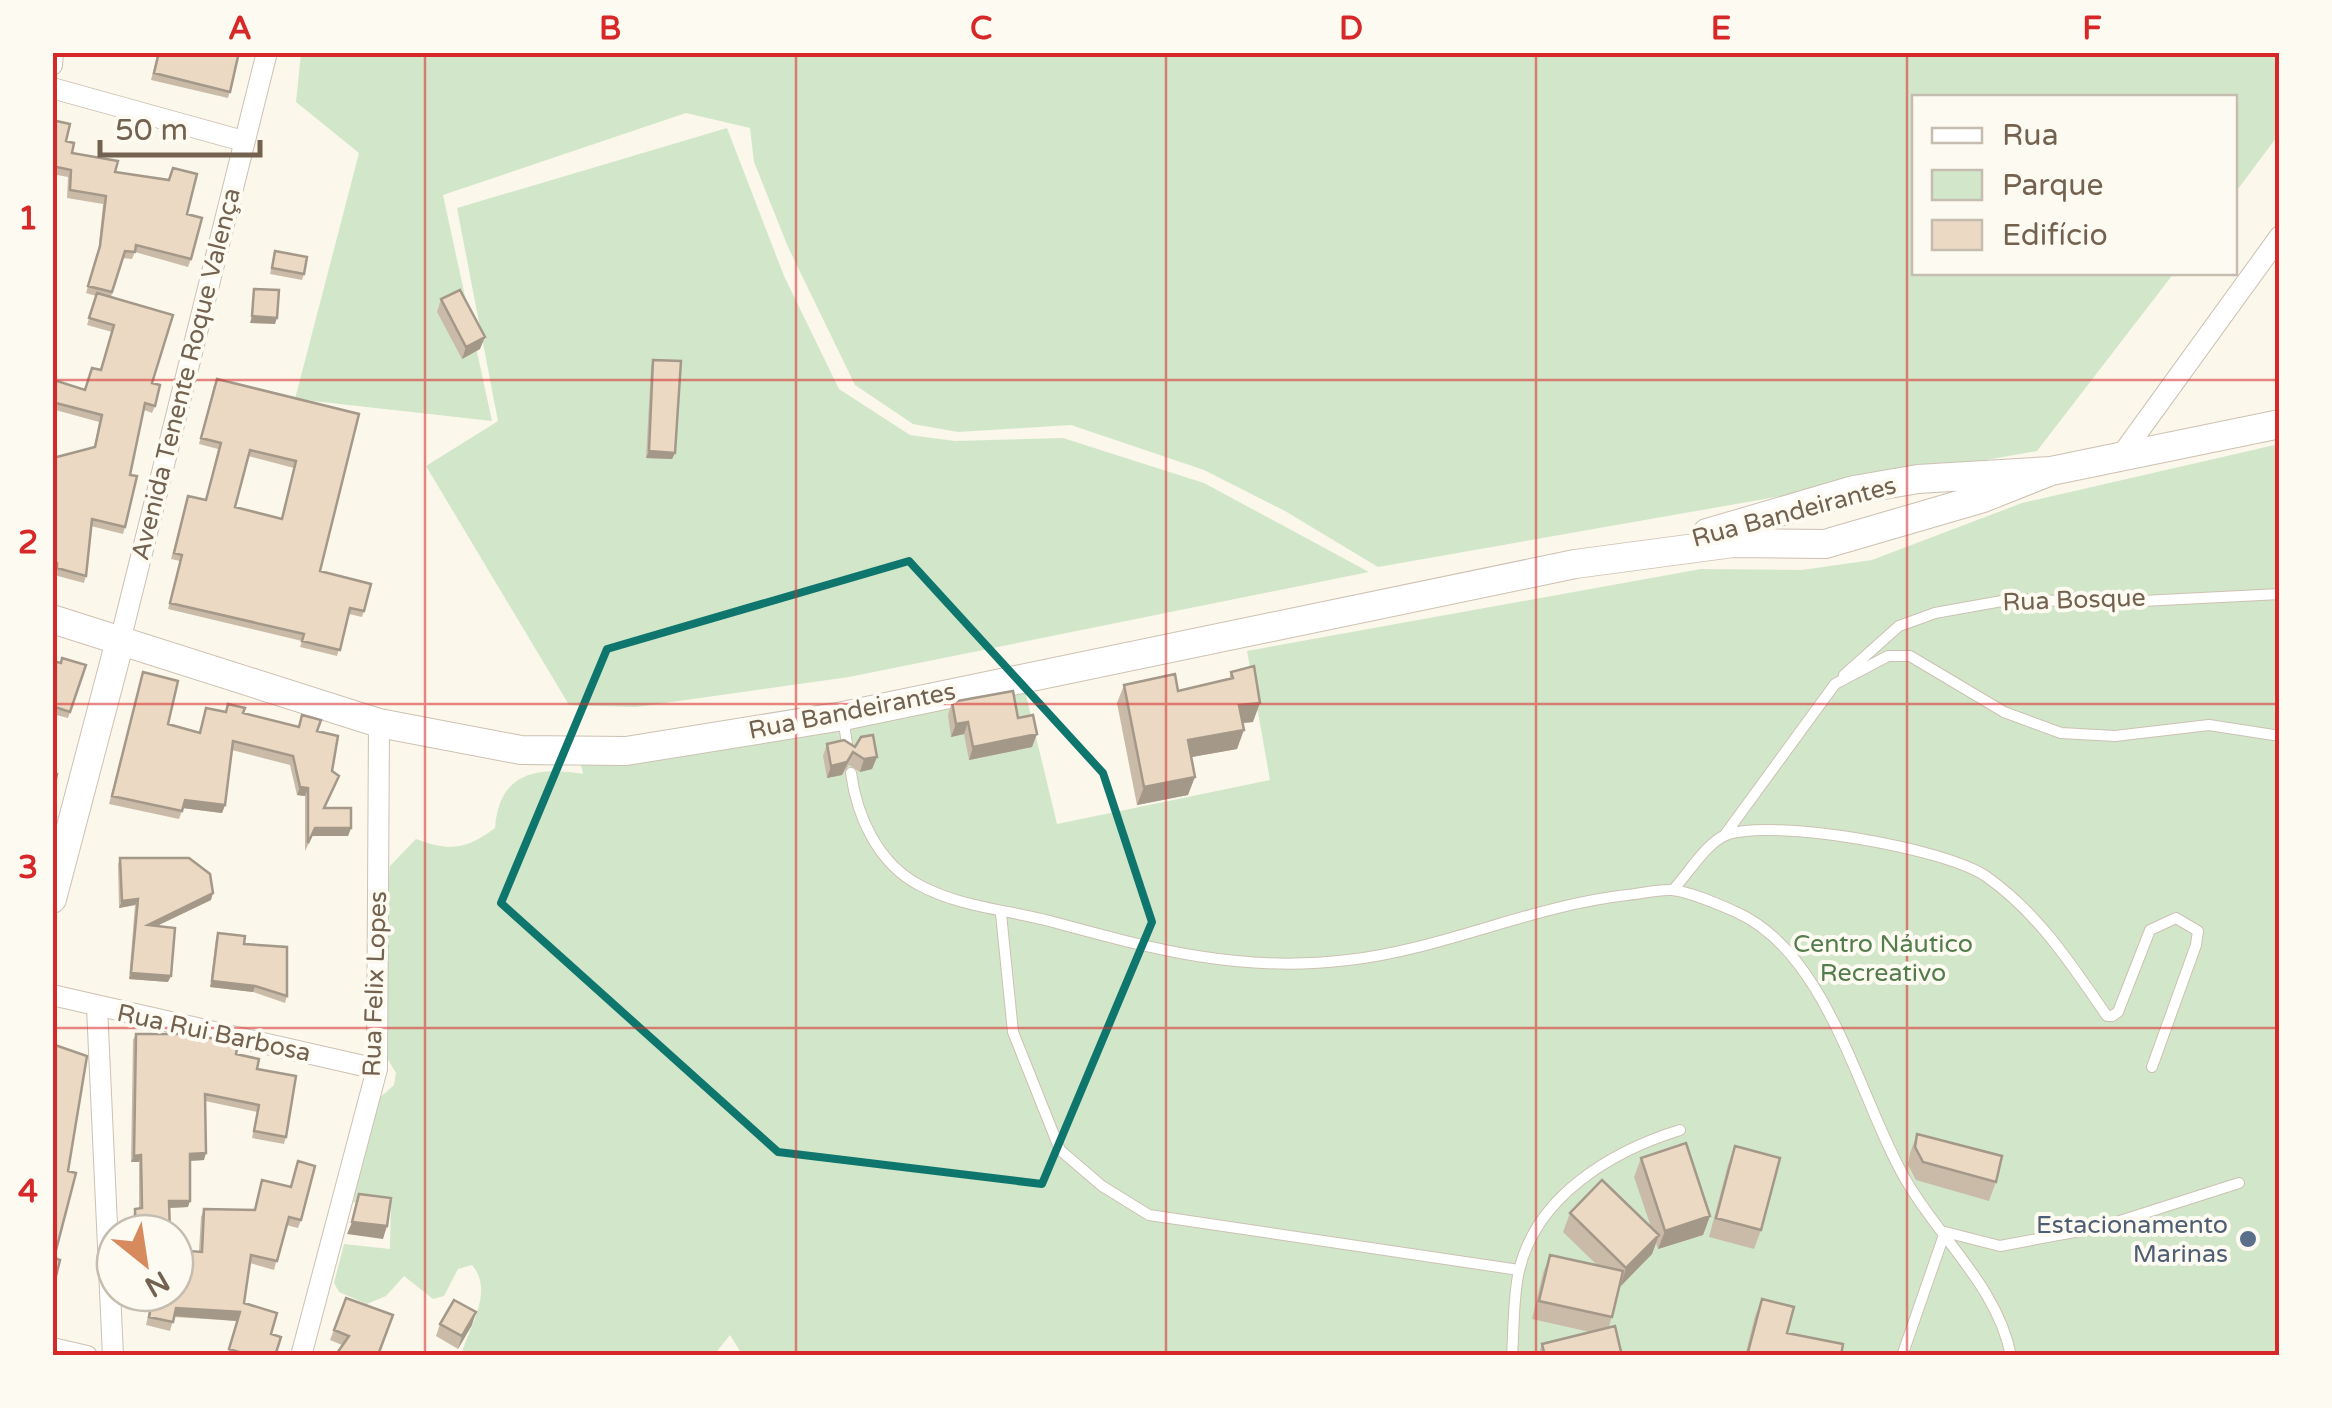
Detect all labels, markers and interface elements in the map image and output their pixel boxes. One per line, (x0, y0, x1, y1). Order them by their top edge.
text: A (228, 10, 252, 48)
text: B (599, 10, 621, 48)
text: C (970, 10, 992, 48)
text: D (1339, 10, 1363, 48)
text: E (1711, 10, 1731, 48)
text: F (2082, 10, 2102, 48)
scale bar (100, 95, 260, 157)
legend (1912, 95, 2237, 275)
text: 50 m (115, 112, 188, 149)
text: Rua (2002, 117, 2059, 154)
text: Parque (2002, 167, 2103, 204)
street label: Avenida Tenente Roque Valença (125, 185, 247, 563)
text: 1 (18, 200, 38, 238)
text: Edifício (2002, 217, 2108, 254)
street label: Rua Bandeirantes (1688, 470, 1900, 554)
text: 2 (18, 524, 38, 562)
street label: Rua Bosque (2002, 583, 2146, 617)
street label: Rua Bandeirantes (746, 676, 958, 746)
text: 3 (18, 849, 38, 887)
street label: Rua Felix Lopes (357, 891, 393, 1077)
park label: Centro Náutico Recreativo (1793, 929, 1973, 988)
street label: Rua Rui Barbosa (114, 998, 314, 1068)
text: 4 (18, 1173, 38, 1211)
place label: Estacionamento Marinas (2036, 1210, 2228, 1269)
north arrow (95, 1213, 195, 1313)
marker: Estacionamento Marinas (2237, 1228, 2259, 1250)
text: N (139, 1263, 175, 1304)

